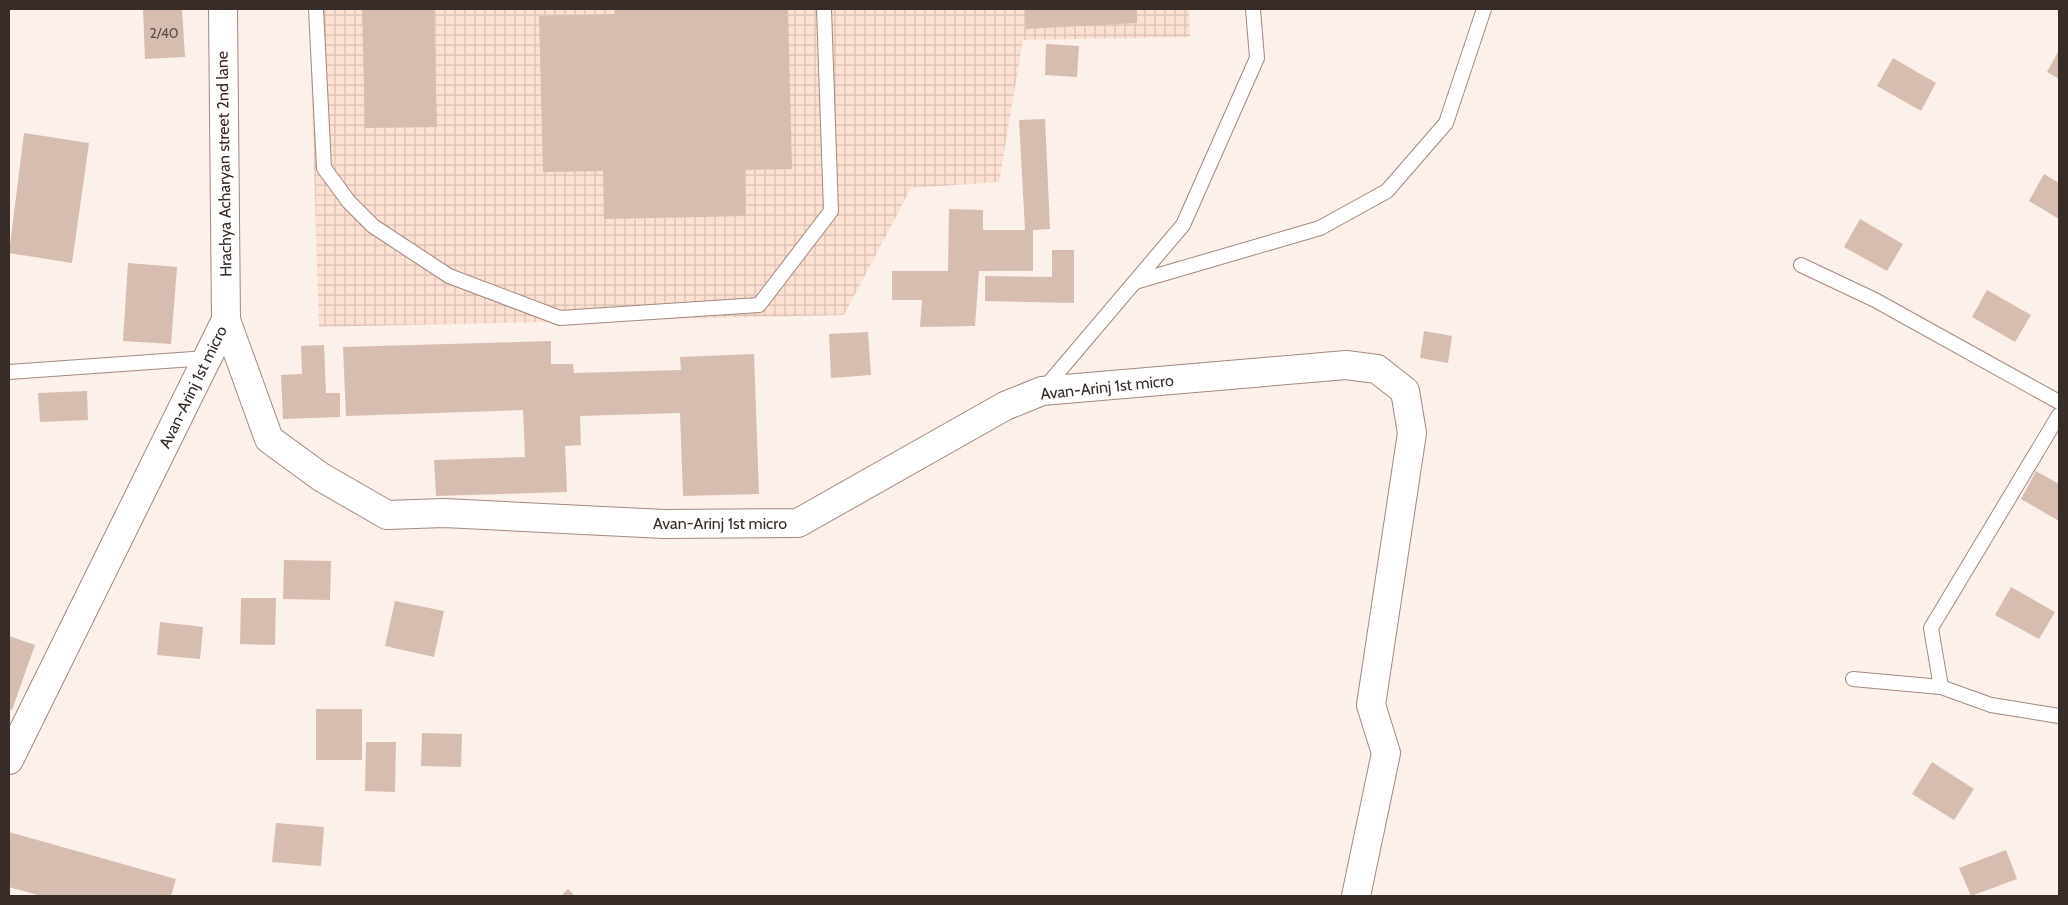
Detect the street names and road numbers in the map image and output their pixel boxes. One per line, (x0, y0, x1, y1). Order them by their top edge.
street label: Hrachya Acharyan street 2nd lane (213, 51, 235, 277)
street label: Avan-Arinj 1st micro (155, 322, 231, 451)
street label: Avan-Arinj 1st micro (1039, 371, 1175, 403)
street label: Avan-Arinj 1st micro (653, 514, 787, 533)

